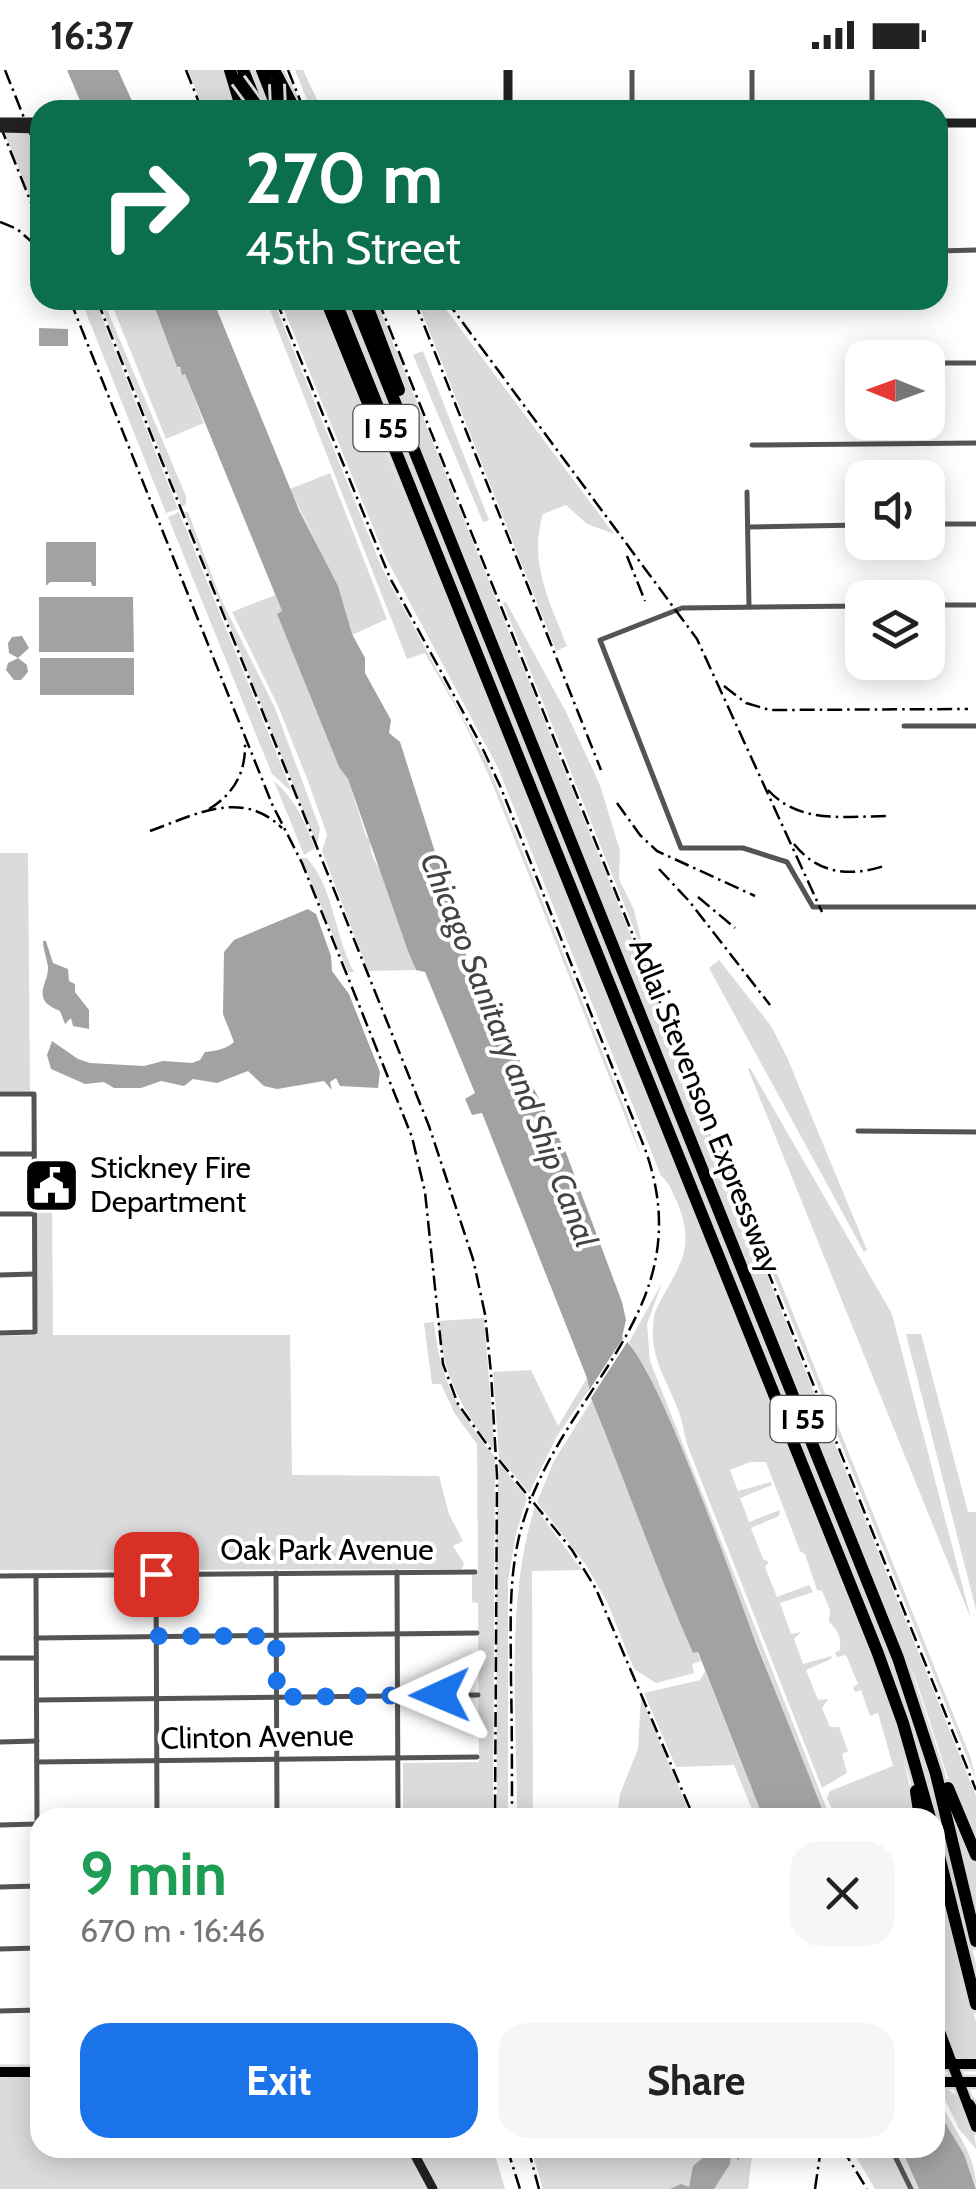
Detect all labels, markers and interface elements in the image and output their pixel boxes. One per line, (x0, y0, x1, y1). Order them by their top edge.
text: 16:37 (50, 12, 134, 59)
text: 270 m (245, 135, 443, 221)
icon: right (80, 140, 210, 270)
text: 45th Street (245, 221, 461, 275)
north arrow (845, 340, 945, 440)
map controls (845, 340, 945, 680)
road number: I 55 (354, 405, 418, 451)
button: sound (845, 460, 945, 560)
button: layers (845, 580, 945, 680)
water label: Chicago Sanitary and Ship Canal (412, 847, 607, 1253)
street label: Adlai Stevenson Expressway (621, 933, 790, 1279)
place label: Stickney Fire Department (90, 1149, 251, 1220)
public building icon: Stickney Fire Department (21, 1155, 81, 1215)
road number: I 55 (770, 1396, 836, 1442)
street label: Oak Park Avenue (220, 1531, 434, 1568)
pin (114, 1532, 199, 1617)
icon: arrive (129, 1547, 184, 1602)
position arrow (388, 1643, 492, 1747)
street label: Clinton Avenue (160, 1716, 354, 1757)
text: 9 min (80, 1837, 227, 1910)
button: close (790, 1841, 895, 1946)
text: 670 m · 16:46 (80, 1911, 265, 1950)
button: Exit (80, 2023, 478, 2138)
button: Share (498, 2023, 895, 2138)

